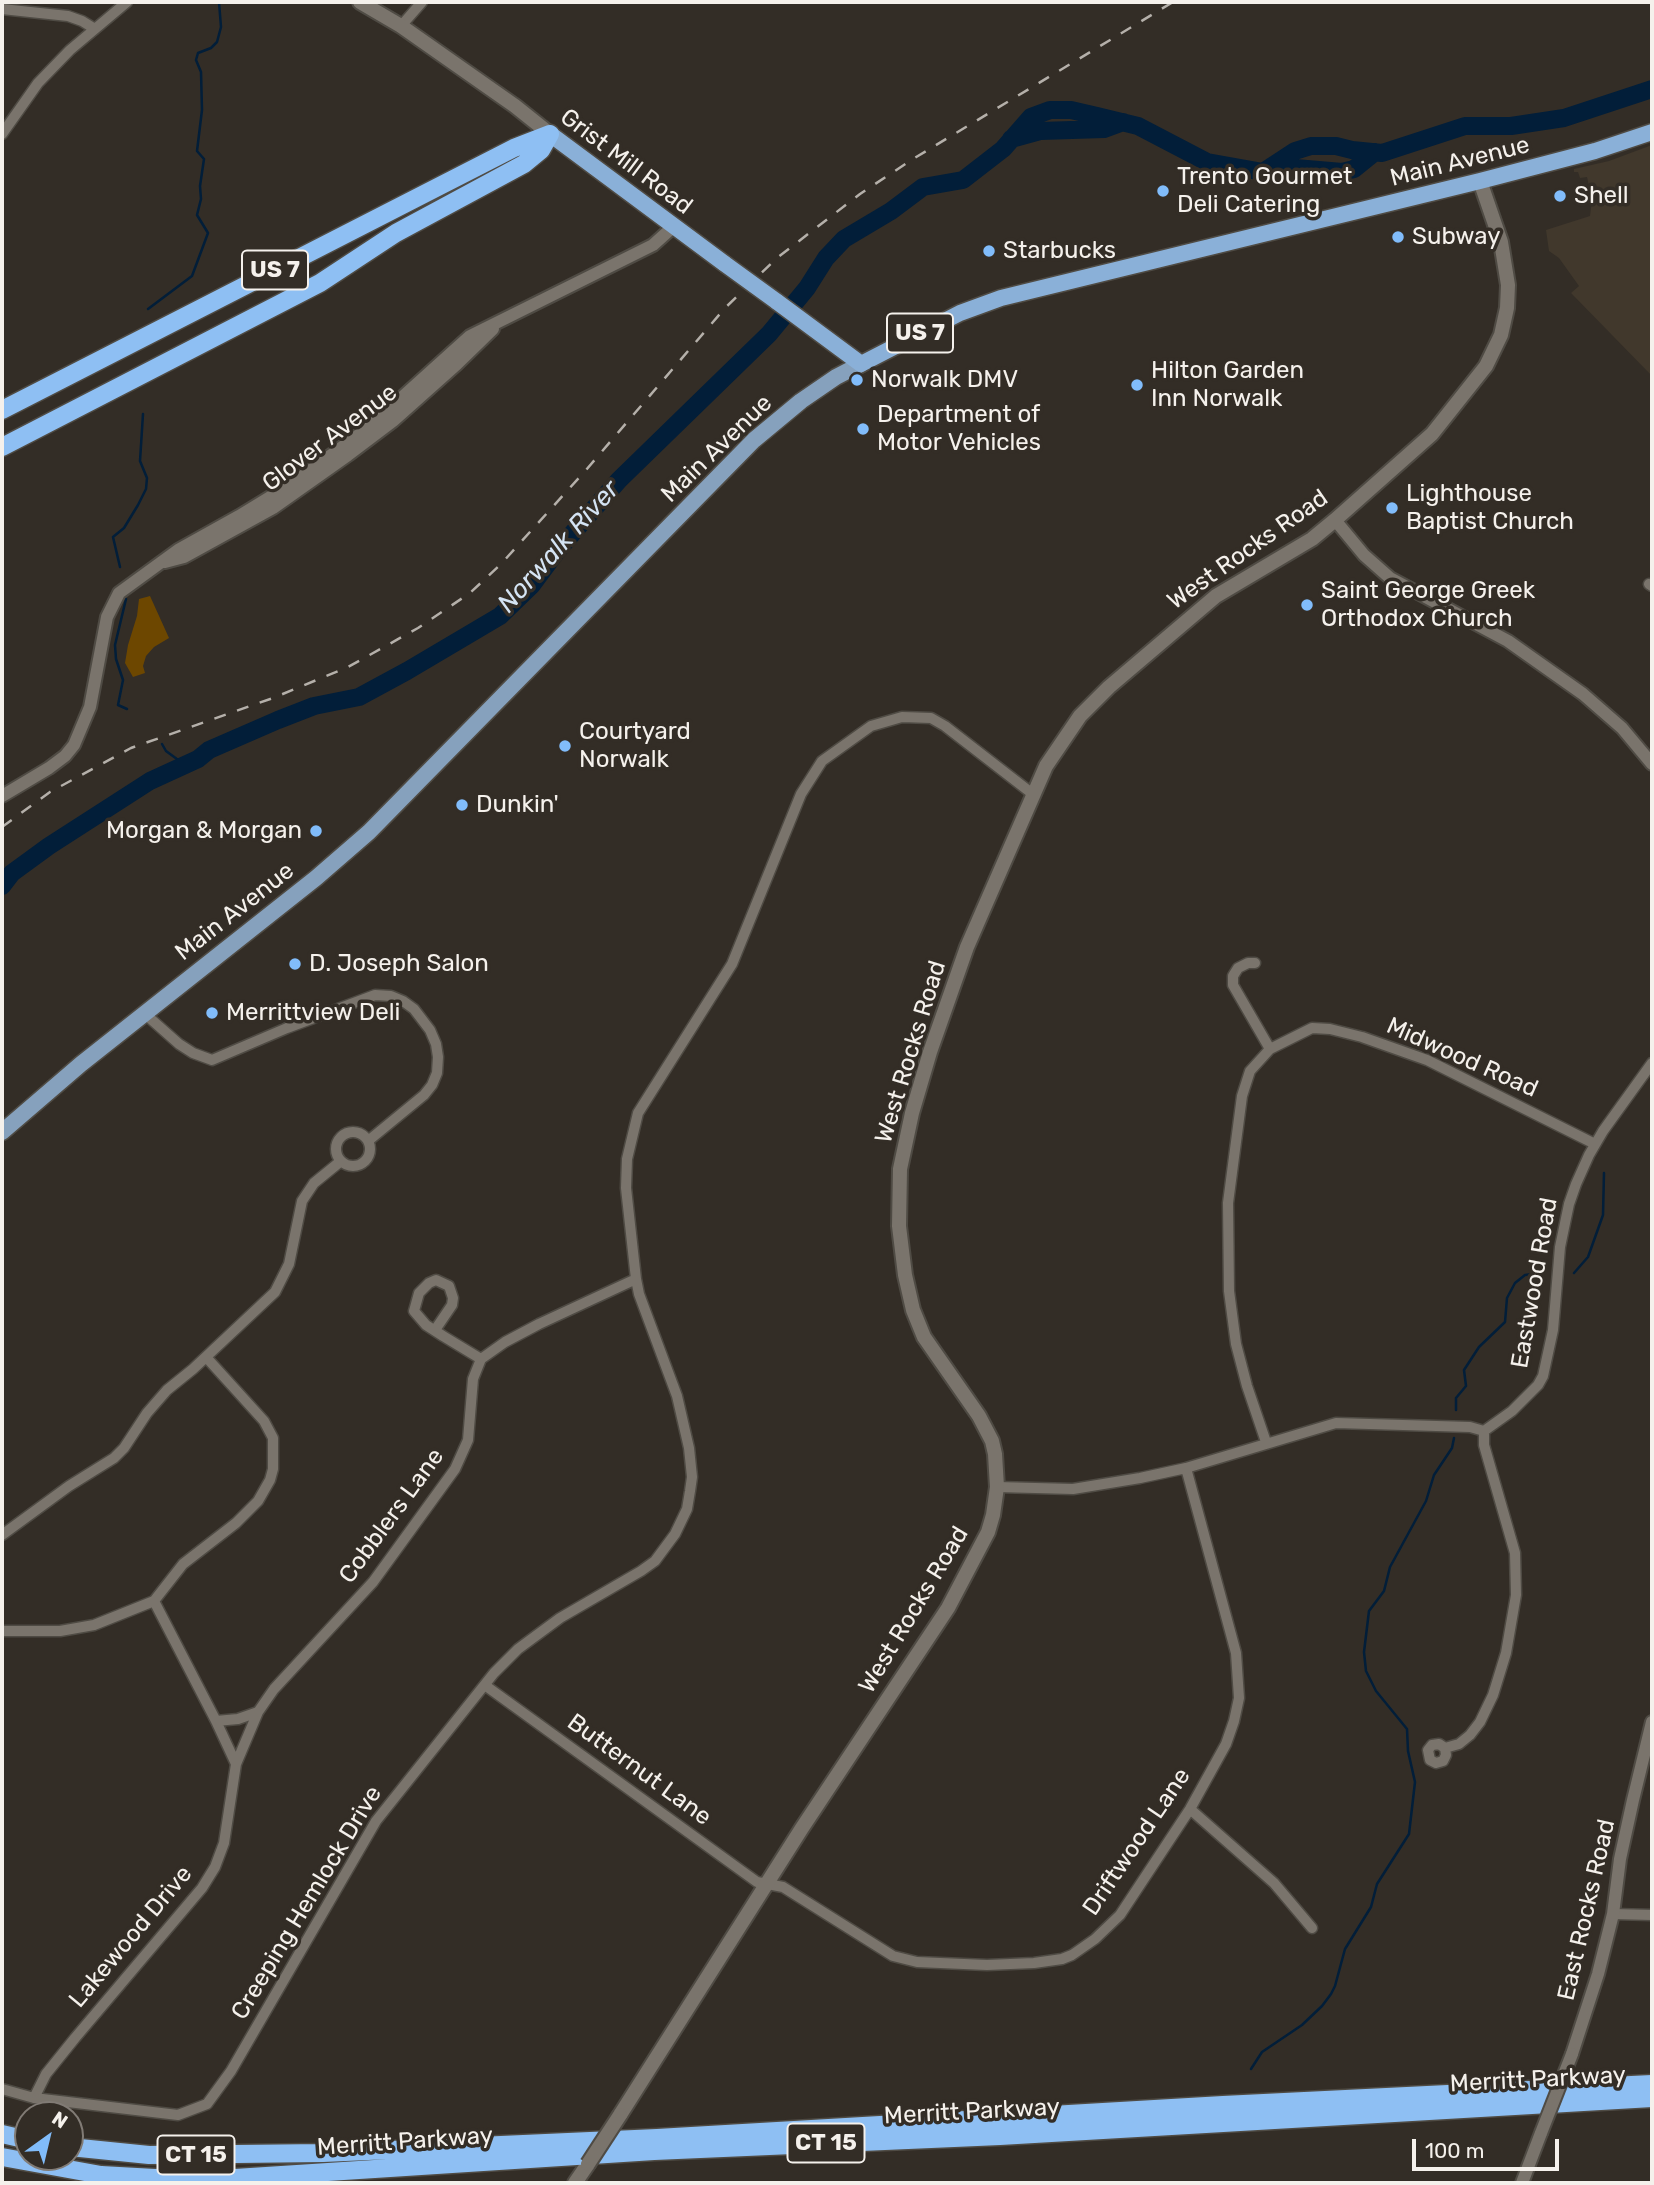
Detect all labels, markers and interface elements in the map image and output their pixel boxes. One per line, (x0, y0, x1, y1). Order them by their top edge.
street label: Grist Mill Road (554, 103, 698, 221)
street label: Main Avenue (1387, 131, 1533, 193)
place label: Trento Gourmet Deli Catering (1177, 163, 1352, 219)
place label: Shell (1574, 182, 1629, 210)
marker: Trento Gourmet Deli Catering (1155, 183, 1171, 199)
marker: Shell (1552, 188, 1568, 204)
place label: Subway (1412, 223, 1500, 251)
marker: Subway (1390, 229, 1406, 245)
place label: Starbucks (1003, 237, 1116, 265)
marker: Starbucks (981, 243, 997, 259)
road number: US 7 (242, 250, 308, 290)
road number: US 7 (887, 314, 953, 352)
place label: Hilton Garden Inn Norwalk (1151, 357, 1304, 413)
place label: Norwalk DMV (871, 366, 1018, 394)
marker: Norwalk DMV (849, 372, 865, 388)
marker: Hilton Garden Inn Norwalk (1129, 377, 1145, 393)
street label: Glover Avenue (257, 378, 403, 498)
street label: Main Avenue (656, 389, 778, 509)
place label: Department of Motor Vehicles (877, 401, 1041, 457)
marker: Department of Motor Vehicles (855, 421, 871, 437)
water label: Norwalk River (492, 475, 626, 619)
place label: Lighthouse Baptist Church (1406, 480, 1574, 536)
street label: West Rocks Road (1162, 484, 1334, 616)
marker: Lighthouse Baptist Church (1384, 500, 1400, 516)
place label: Saint George Greek Orthodox Church (1321, 577, 1535, 633)
marker: Saint George Greek Orthodox Church (1299, 597, 1315, 613)
place label: Courtyard Norwalk (579, 718, 691, 774)
marker: Courtyard Norwalk (557, 738, 573, 754)
place label: Dunkin' (476, 791, 559, 819)
marker: Dunkin' (454, 797, 470, 813)
place label: Morgan & Morgan (106, 817, 302, 845)
marker: Morgan & Morgan (308, 823, 324, 839)
street label: Main Avenue (170, 857, 300, 967)
place label: D. Joseph Salon (309, 950, 489, 978)
marker: D. Joseph Salon (287, 956, 303, 972)
street label: West Rocks Road (870, 957, 952, 1147)
place label: Merrittview Deli (226, 999, 400, 1027)
marker: Merrittview Deli (204, 1005, 220, 1021)
street label: Midwood Road (1382, 1012, 1542, 1104)
street label: Eastwood Road (1506, 1195, 1564, 1371)
street label: Cobblers Lane (333, 1443, 451, 1589)
street label: West Rocks Road (853, 1521, 975, 1699)
street label: Butternut Lane (561, 1708, 717, 1832)
street label: Driftwood Lane (1077, 1763, 1197, 1921)
street label: Creeping Hemlock Drive (226, 1781, 388, 2025)
street label: East Rocks Road (1552, 1817, 1622, 2003)
street label: Lakewood Drive (63, 1860, 199, 2014)
street label: Merritt Parkway (1449, 2061, 1627, 2099)
street label: Merritt Parkway (883, 2093, 1061, 2131)
north arrow (14, 2101, 84, 2171)
text: N (48, 2106, 72, 2133)
street label: Merritt Parkway (316, 2121, 494, 2163)
road number: CT 15 (788, 2124, 864, 2162)
scale bar (1416, 2126, 1563, 2170)
road number: CT 15 (158, 2136, 234, 2174)
text: 100 m (1425, 2138, 1484, 2163)

